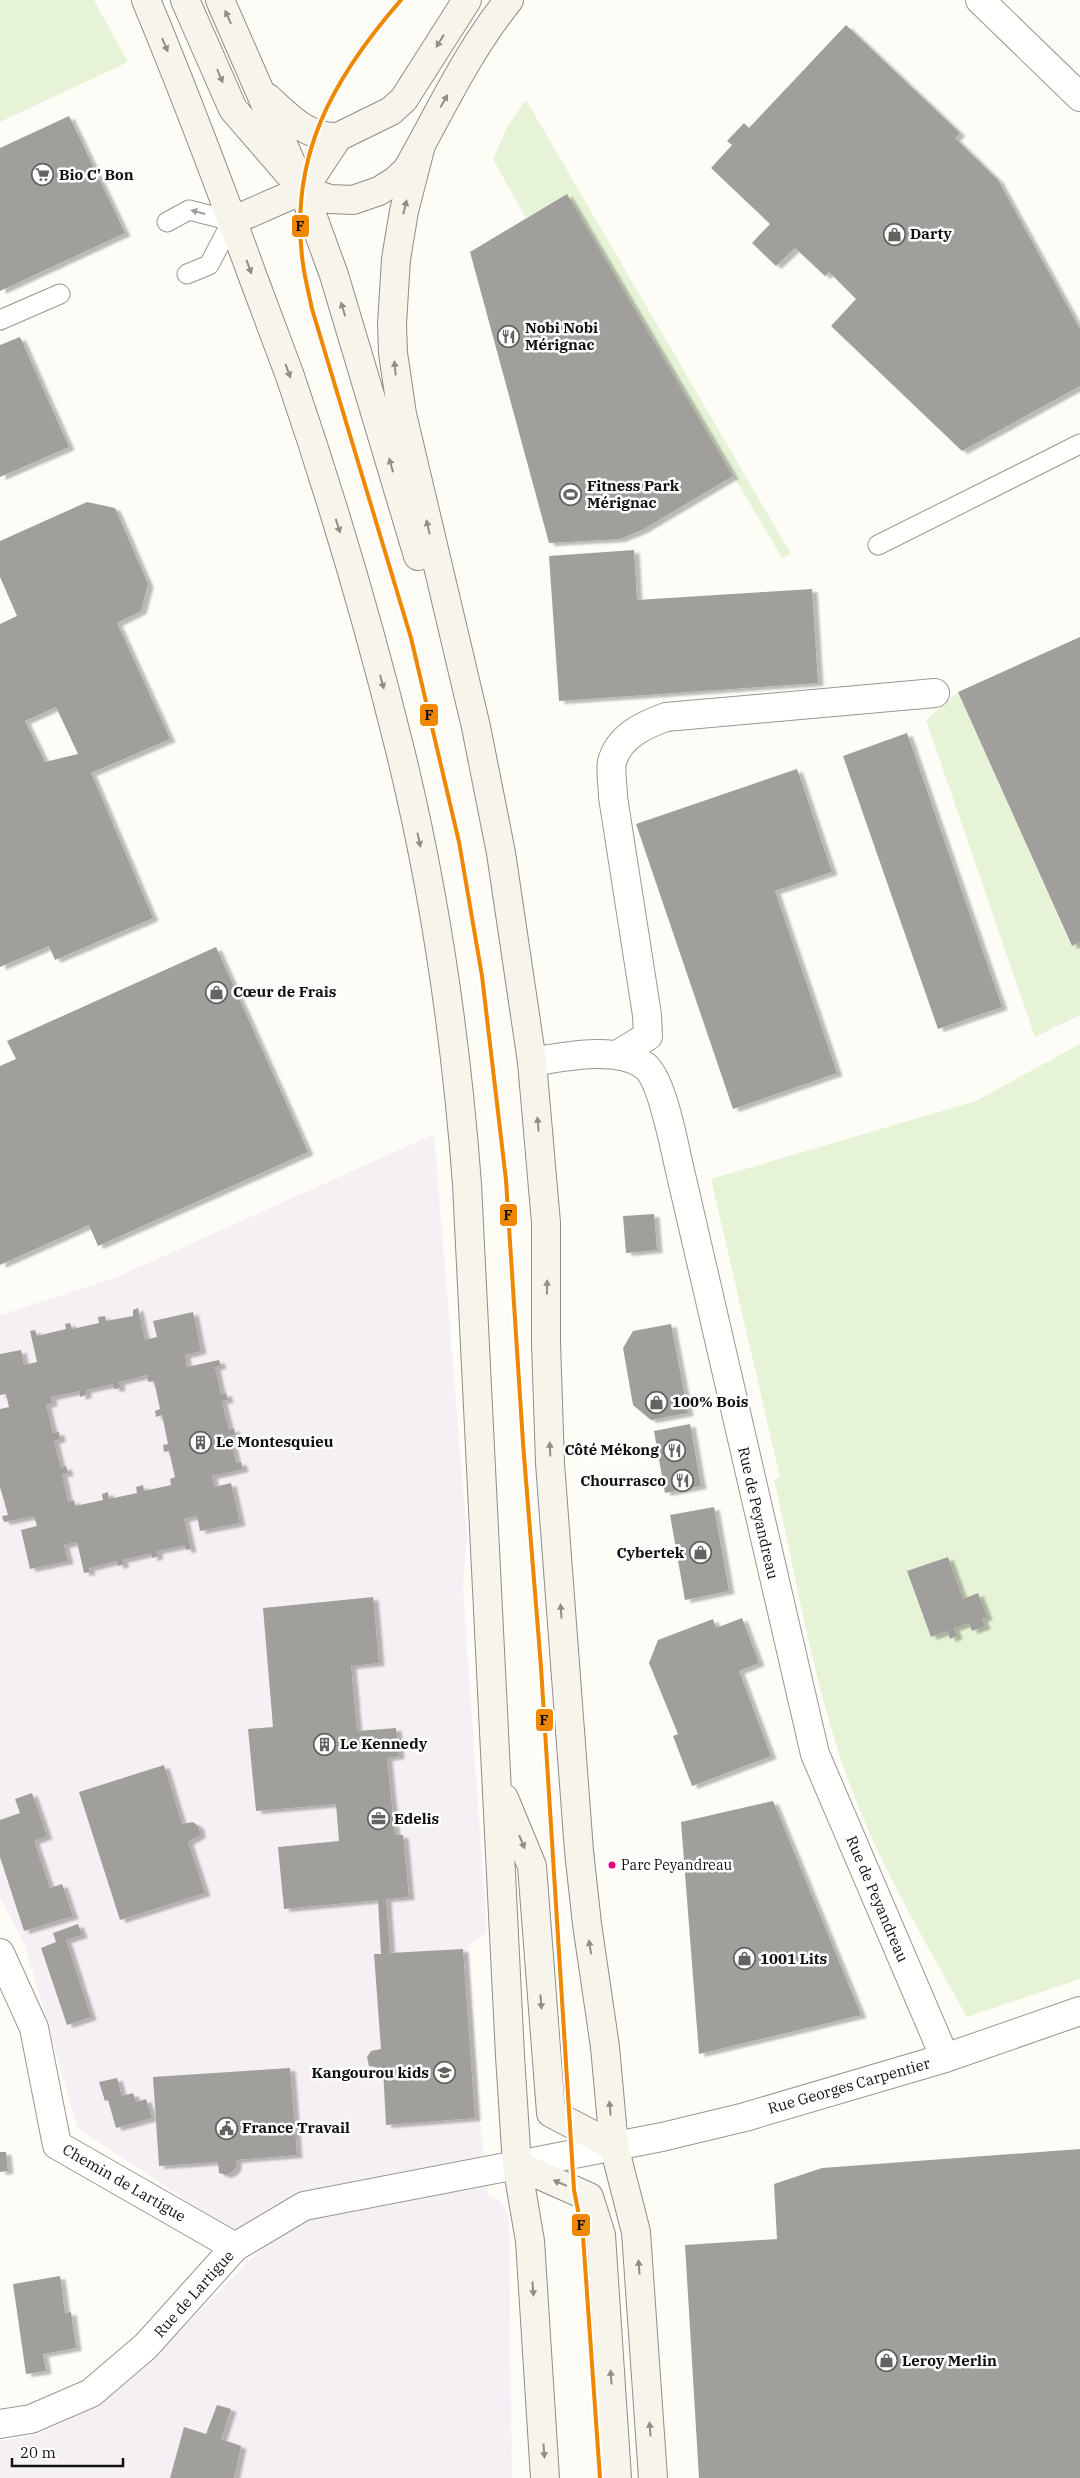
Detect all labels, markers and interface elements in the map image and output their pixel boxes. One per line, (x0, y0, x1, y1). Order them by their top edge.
one-way arrow (223, 10, 231, 24)
one-way arrow (436, 34, 445, 48)
one-way arrow (161, 38, 169, 53)
one-way arrow (216, 69, 224, 83)
one-way arrow (440, 94, 448, 109)
supermarket icon: Bio C' Bon (31, 163, 55, 187)
place label: Bio C' Bon (59, 165, 134, 184)
one-way arrow (401, 199, 409, 214)
one-way arrow (191, 208, 206, 216)
line badge: F (291, 214, 310, 238)
text: F (296, 217, 305, 235)
shop icon: Darty (882, 222, 906, 246)
place label: Darty (910, 224, 952, 243)
one-way arrow (245, 260, 253, 275)
one-way arrow (339, 302, 347, 317)
place label: Nobi Nobi Mérignac (525, 318, 598, 354)
restaurant icon: Nobi Nobi Mérignac (497, 325, 521, 349)
one-way arrow (391, 360, 399, 376)
one-way arrow (285, 364, 292, 379)
one-way arrow (386, 457, 394, 472)
place label: Fitness Park Mérignac (587, 476, 680, 512)
sports icon: Fitness Park Mérignac (559, 483, 583, 507)
one-way arrow (334, 519, 342, 534)
one-way arrow (424, 519, 432, 534)
one-way arrow (379, 675, 387, 690)
line badge: F (419, 703, 439, 727)
text: F (425, 706, 434, 724)
one-way arrow (415, 833, 423, 848)
shop icon: Cœur de Frais (205, 980, 229, 1004)
place label: Cœur de Frais (233, 982, 336, 1001)
one-way arrow (534, 1116, 542, 1132)
line badge: F (499, 1203, 518, 1227)
text: F (504, 1206, 513, 1224)
one-way arrow (543, 1278, 551, 1294)
shop icon: 100% Bois (644, 1390, 668, 1414)
place label: 100% Bois (672, 1392, 748, 1411)
building icon: Le Montesquieu (188, 1430, 212, 1454)
place label: Le Montesquieu (216, 1432, 334, 1451)
restaurant icon: Côté Mékong (663, 1438, 687, 1462)
place label: Côté Mékong (565, 1440, 659, 1459)
one-way arrow (545, 1441, 553, 1457)
street label: Rue de Peyandreau (734, 1445, 783, 1581)
restaurant icon: Chourrasco (670, 1469, 694, 1493)
place label: Chourrasco (580, 1471, 666, 1490)
shop icon: Cybertek (688, 1541, 712, 1565)
place label: Cybertek (616, 1543, 685, 1562)
one-way arrow (557, 1603, 565, 1619)
line badge: F (535, 1708, 554, 1732)
text: F (540, 1711, 549, 1729)
building icon: Le Kennedy (312, 1732, 336, 1756)
place label: Le Kennedy (340, 1734, 428, 1753)
office icon: Edelis (366, 1807, 390, 1831)
place label: Edelis (394, 1809, 439, 1828)
street label: Rue de Peyandreau (842, 1833, 913, 1965)
one-way arrow (518, 1835, 526, 1850)
place label: Parc Peyandreau (621, 1856, 733, 1874)
marker: Parc Peyandreau (607, 1860, 617, 1870)
one-way arrow (586, 1938, 594, 1954)
shop icon: 1001 Lits (732, 1947, 756, 1971)
place label: 1001 Lits (760, 1949, 827, 1968)
one-way arrow (538, 1994, 546, 2010)
street label: Rue Georges Carpentier (766, 2053, 932, 2118)
school or university icon: Kangourou kids (433, 2061, 457, 2085)
place label: Kangourou kids (311, 2063, 429, 2082)
one-way arrow (606, 2100, 614, 2116)
public building icon: France Travail (214, 2116, 238, 2140)
place label: France Travail (242, 2118, 350, 2137)
street label: Chemin de Lartigue (59, 2140, 189, 2226)
one-way arrow (553, 2179, 567, 2187)
line badge: F (571, 2213, 591, 2237)
text: F (577, 2216, 586, 2234)
street label: Rue de Lartigue (149, 2246, 238, 2341)
one-way arrow (634, 2259, 642, 2275)
one-way arrow (529, 2281, 537, 2297)
shop icon: Leroy Merlin (874, 2349, 898, 2373)
place label: Leroy Merlin (902, 2351, 997, 2370)
one-way arrow (606, 2369, 614, 2385)
one-way arrow (646, 2421, 654, 2437)
scale bar (12, 2436, 124, 2468)
text: 20 m (20, 2443, 56, 2462)
one-way arrow (540, 2444, 548, 2460)

